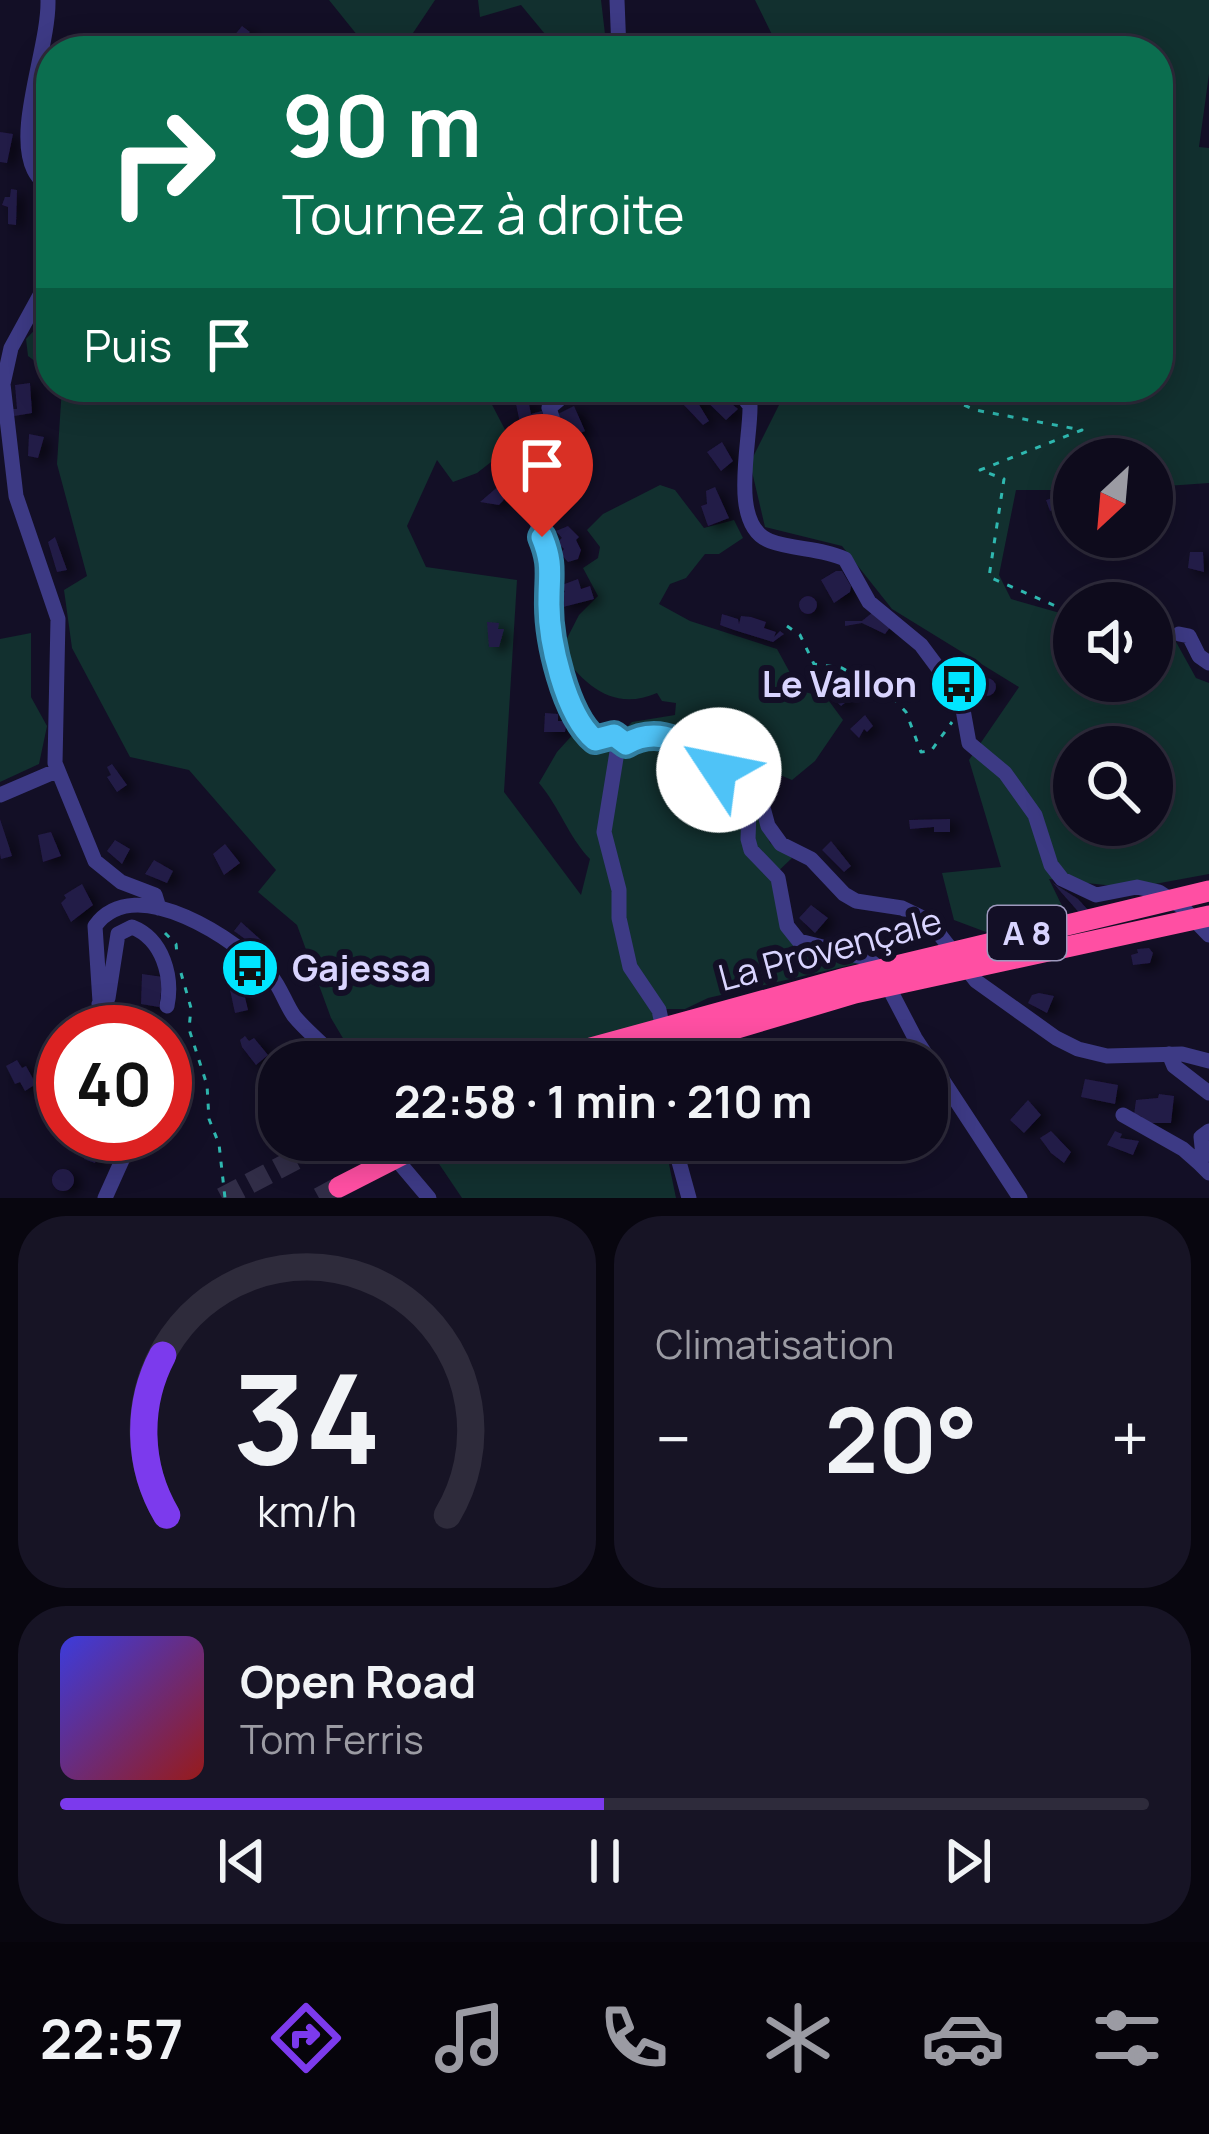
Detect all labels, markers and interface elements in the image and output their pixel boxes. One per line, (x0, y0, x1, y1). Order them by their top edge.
text: 90 m (282, 67, 482, 182)
icon: right (84, 84, 240, 240)
text: Tournez à droite (282, 176, 685, 250)
icon: arrive (196, 312, 262, 378)
text: Puis (84, 314, 172, 376)
pin (491, 414, 593, 537)
icon: arrive (509, 432, 575, 498)
north arrow (1053, 438, 1173, 558)
map controls (1053, 438, 1173, 846)
button: sound (1053, 582, 1173, 702)
bus stop icon: Le Vallon (928, 653, 990, 715)
place label: Le Vallon (762, 659, 917, 708)
position arrow (656, 707, 782, 833)
button: search (1053, 726, 1173, 846)
street label: La Provençale (713, 895, 947, 1002)
road number: A 8 (988, 906, 1066, 960)
bus stop icon: Gajessa (219, 937, 281, 999)
place label: Gajessa (292, 943, 431, 992)
speed limit sign: 40 (36, 1005, 192, 1161)
text: 22:58 · 1 min · 210 m (394, 1070, 812, 1132)
text: Climatisation (656, 1317, 894, 1371)
text: 34 (232, 1331, 381, 1501)
text: 20° (824, 1377, 978, 1500)
text: − (656, 1393, 691, 1483)
text: + (1111, 1393, 1149, 1483)
text: km/h (257, 1481, 357, 1540)
text: Open Road (240, 1650, 476, 1712)
text: Tom Ferris (240, 1712, 424, 1766)
icon: previous (209, 1828, 275, 1894)
icon: pause (572, 1828, 638, 1894)
icon: next (935, 1828, 1001, 1894)
icon: directions (264, 1996, 348, 2080)
icon: music (428, 1996, 512, 2080)
icon: phone (592, 1996, 676, 2080)
icon: climate (756, 1996, 840, 2080)
icon: car (921, 1996, 1005, 2080)
icon: filters (1085, 1996, 1169, 2080)
text: 22:57 (40, 2001, 183, 2075)

